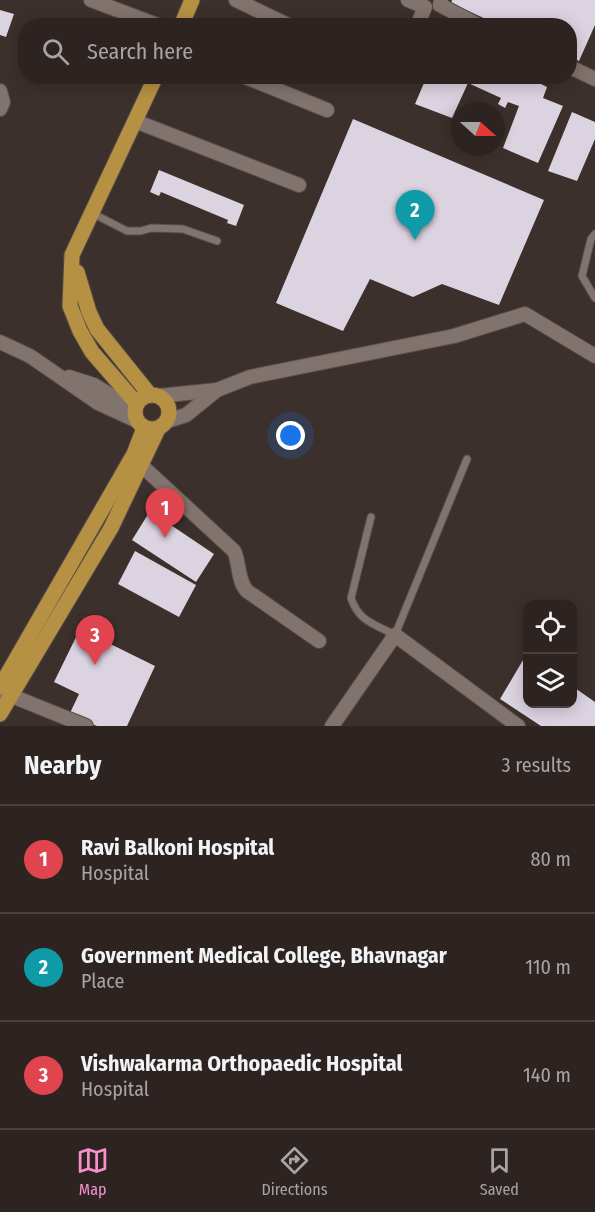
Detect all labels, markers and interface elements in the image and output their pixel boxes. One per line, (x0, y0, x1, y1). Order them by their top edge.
search box (18, 18, 577, 84)
icon: search (39, 35, 72, 68)
text: Search here (87, 38, 193, 65)
north arrow (451, 102, 505, 156)
pin: 2 (396, 190, 434, 240)
your location (276, 421, 305, 450)
pin: 1 (146, 488, 184, 538)
map controls (523, 600, 577, 708)
button: locate (523, 600, 577, 654)
pin: 3 (76, 616, 115, 665)
button: layers (523, 654, 577, 708)
text: Nearby (24, 750, 101, 781)
text: 3 results (502, 753, 571, 777)
text: Ravi Balkoni Hospital (81, 834, 274, 861)
text: 1 (39, 847, 48, 871)
text: 80 m (531, 847, 571, 871)
text: Hospital (81, 861, 149, 885)
text: Government Medical College, Bhavnagar (81, 942, 447, 969)
text: 2 (39, 955, 48, 979)
text: 110 m (525, 955, 571, 979)
text: Place (81, 969, 124, 993)
text: Vishwakarma Orthopaedic Hospital (81, 1050, 402, 1077)
text: 3 (39, 1063, 48, 1087)
text: 140 m (523, 1063, 571, 1087)
text: Hospital (81, 1077, 149, 1101)
tab: Map (76, 1144, 109, 1199)
tab: Directions (261, 1144, 328, 1199)
tab: Saved (480, 1144, 519, 1199)

